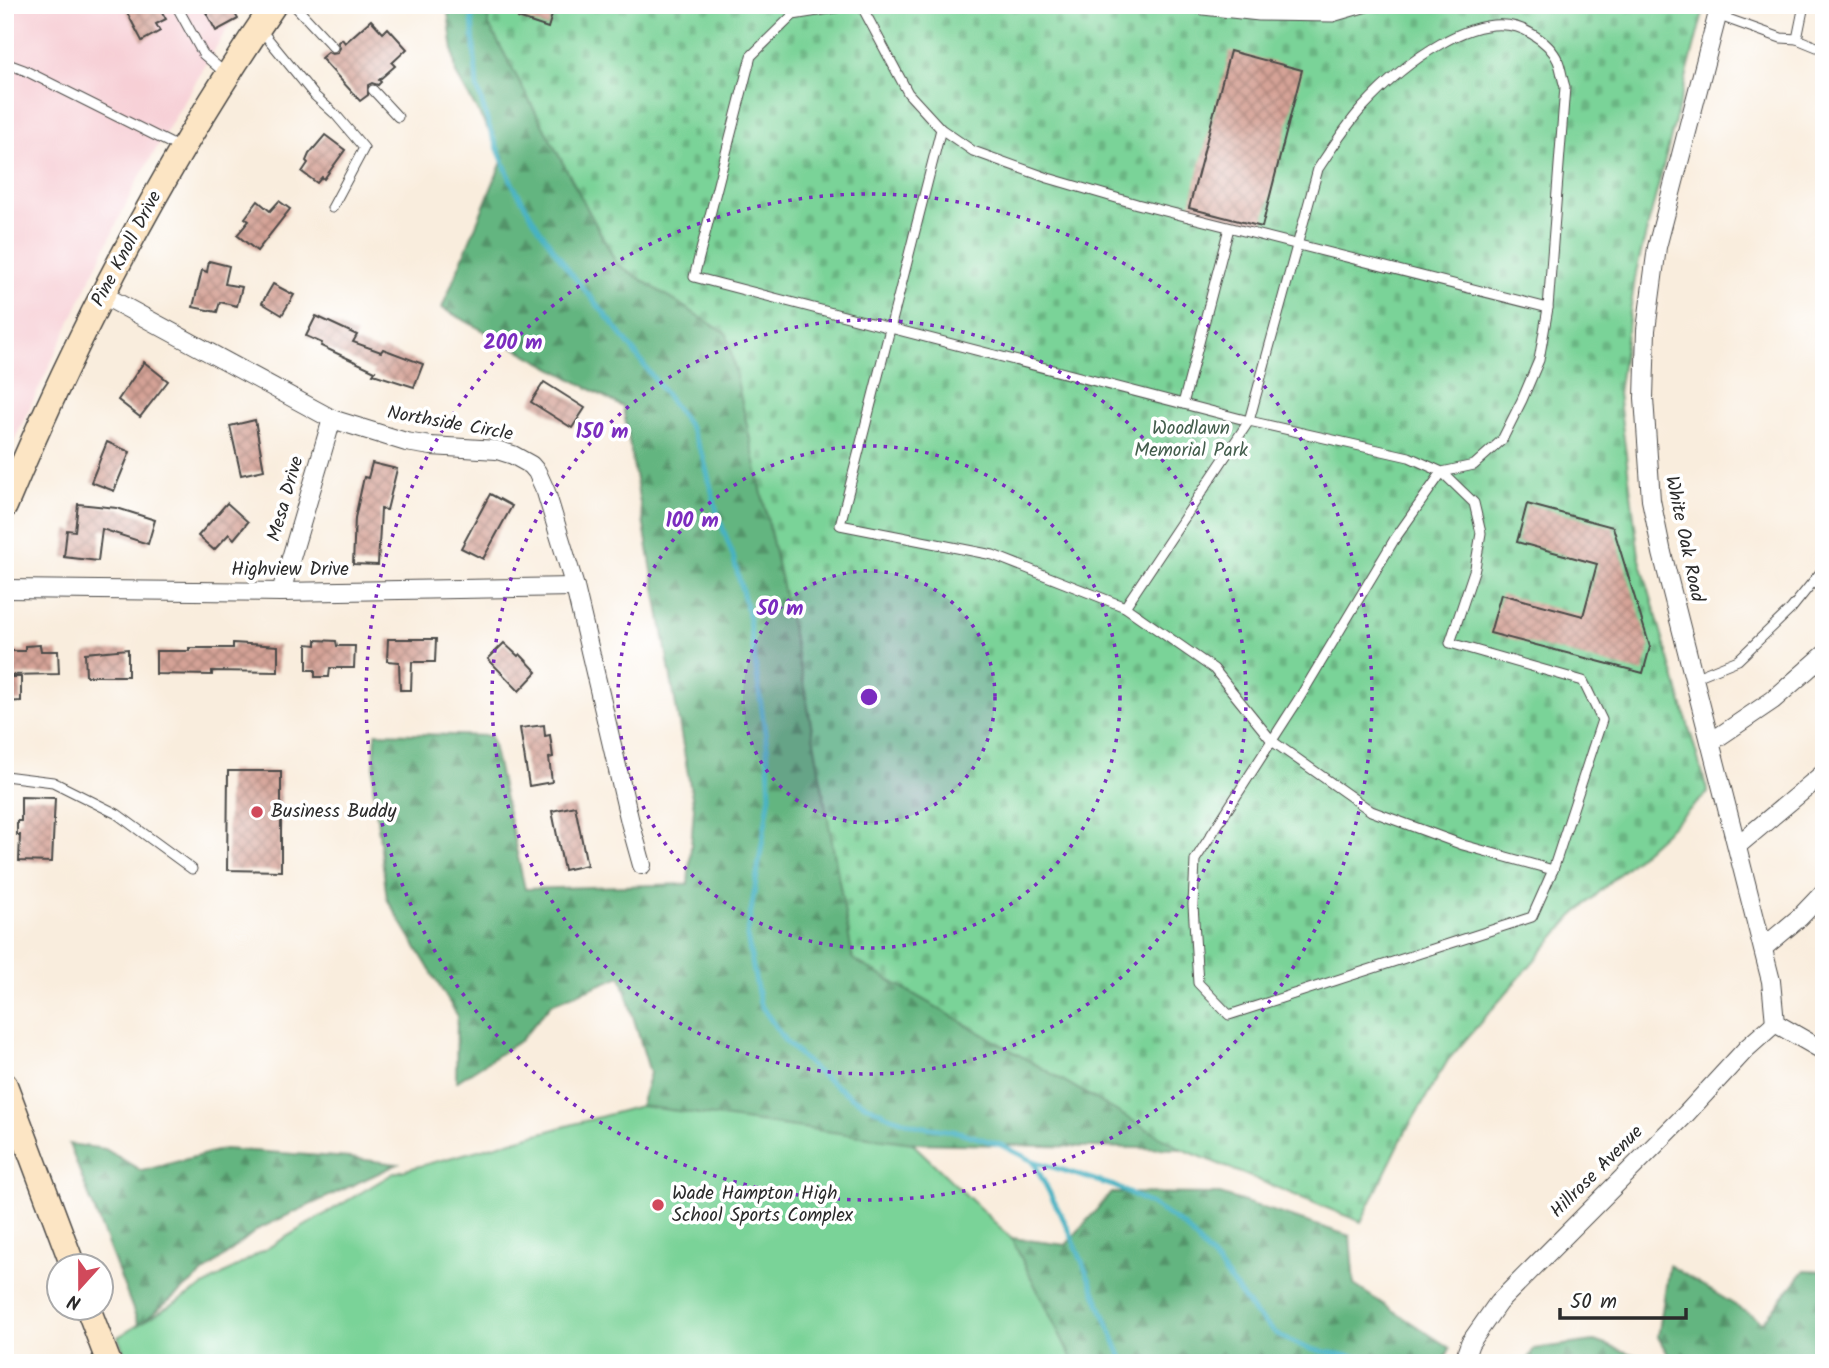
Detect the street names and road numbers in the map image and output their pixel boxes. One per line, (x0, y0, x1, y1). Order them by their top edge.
street label: Pine Knoll Drive (84, 185, 170, 312)
street label: Northside Circle (385, 398, 516, 450)
street label: Mesa Drive (259, 452, 313, 545)
street label: White Oak Road (1656, 473, 1712, 605)
street label: Highview Drive (231, 555, 349, 585)
street label: Hillrose Avenue (1543, 1118, 1651, 1226)

